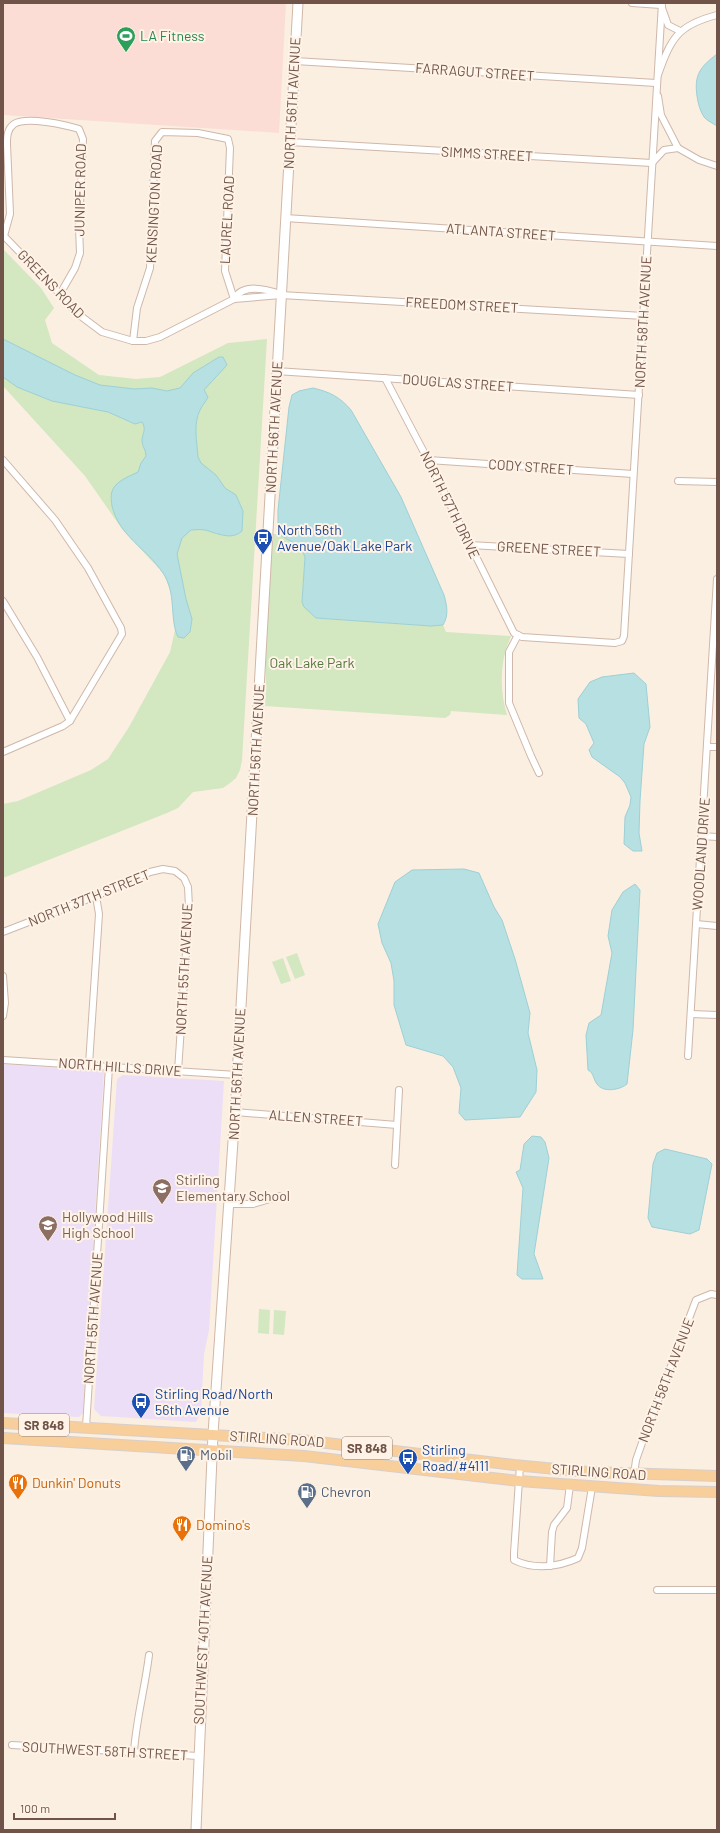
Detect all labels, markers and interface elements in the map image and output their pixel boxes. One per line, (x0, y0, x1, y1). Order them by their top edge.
sports icon: LA Fitness (115, 25, 137, 53)
place label: LA Fitness (140, 27, 205, 44)
street label: NORTH 56TH AVENUE (280, 36, 303, 169)
street label: FARRAGUT STREET (415, 59, 535, 84)
street label: JUNIPER ROAD (70, 143, 89, 237)
street label: SIMMS STREET (441, 143, 533, 164)
street label: KENSINGTON ROAD (142, 144, 165, 264)
street label: LAUREL ROAD (216, 175, 237, 264)
street label: ATLANTA STREET (446, 219, 556, 244)
street label: GREENS ROAD (14, 246, 88, 322)
street label: NORTH 58TH AVENUE (631, 255, 654, 389)
street label: FREEDOM STREET (405, 293, 519, 316)
street label: NORTH 56TH AVENUE (262, 360, 285, 493)
street label: DOUGLAS STREET (402, 370, 514, 395)
street label: NORTH 57TH DRIVE (417, 448, 484, 561)
street label: CODY STREET (488, 455, 574, 478)
place label: North 56th Avenue/Oak Lake Park (277, 521, 412, 554)
bus stop icon: North 56th Avenue/Oak Lake Park (252, 527, 274, 555)
street label: GREENE STREET (497, 537, 601, 560)
park label: Oak Lake Park (269, 654, 355, 671)
street label: NORTH 56TH AVENUE (244, 683, 267, 816)
street label: WOODLAND DRIVE (688, 797, 713, 911)
street label: NORTH 37TH STREET (25, 865, 152, 930)
street label: NORTH 55TH AVENUE (172, 902, 195, 1035)
street label: NORTH 56TH AVENUE (225, 1007, 248, 1140)
street label: NORTH HILLS DRIVE (58, 1054, 182, 1079)
street label: ALLEN STREET (268, 1106, 364, 1129)
place label: Stirling Elementary School (176, 1171, 290, 1204)
school or university icon: Stirling Elementary School (151, 1177, 173, 1205)
place label: Hollywood Hills High School (62, 1208, 153, 1241)
school or university icon: Hollywood Hills High School (37, 1214, 59, 1242)
street label: NORTH 55TH AVENUE (79, 1251, 106, 1385)
street label: NORTH 58TH AVENUE (634, 1315, 697, 1445)
place label: Stirling Road/North 56th Avenue (155, 1385, 273, 1418)
bus stop icon: Stirling Road/North 56th Avenue (130, 1391, 152, 1419)
road number: SR 848 (19, 1414, 69, 1436)
street label: STIRLING ROAD (229, 1427, 325, 1450)
road number: SR 848 (342, 1437, 392, 1459)
place label: Stirling Road/#4111 (422, 1441, 489, 1474)
fuel station icon: Mobil (175, 1444, 197, 1472)
place label: Mobil (200, 1446, 232, 1463)
bus stop icon: Stirling Road/#4111 (397, 1447, 419, 1475)
street label: STIRLING ROAD (551, 1460, 647, 1483)
restaurant icon: Dunkin' Donuts (7, 1472, 29, 1500)
place label: Dunkin' Donuts (32, 1474, 121, 1491)
fuel station icon: Chevron (296, 1481, 318, 1509)
place label: Chevron (321, 1483, 371, 1500)
restaurant icon: Domino's (171, 1514, 193, 1542)
place label: Domino's (196, 1516, 251, 1533)
street label: SOUTHWEST 40TH AVENUE (190, 1555, 215, 1725)
street label: SOUTHWEST 58TH STREET (22, 1738, 188, 1763)
scale bar (14, 1795, 115, 1821)
text: 100 m (20, 1801, 50, 1815)

